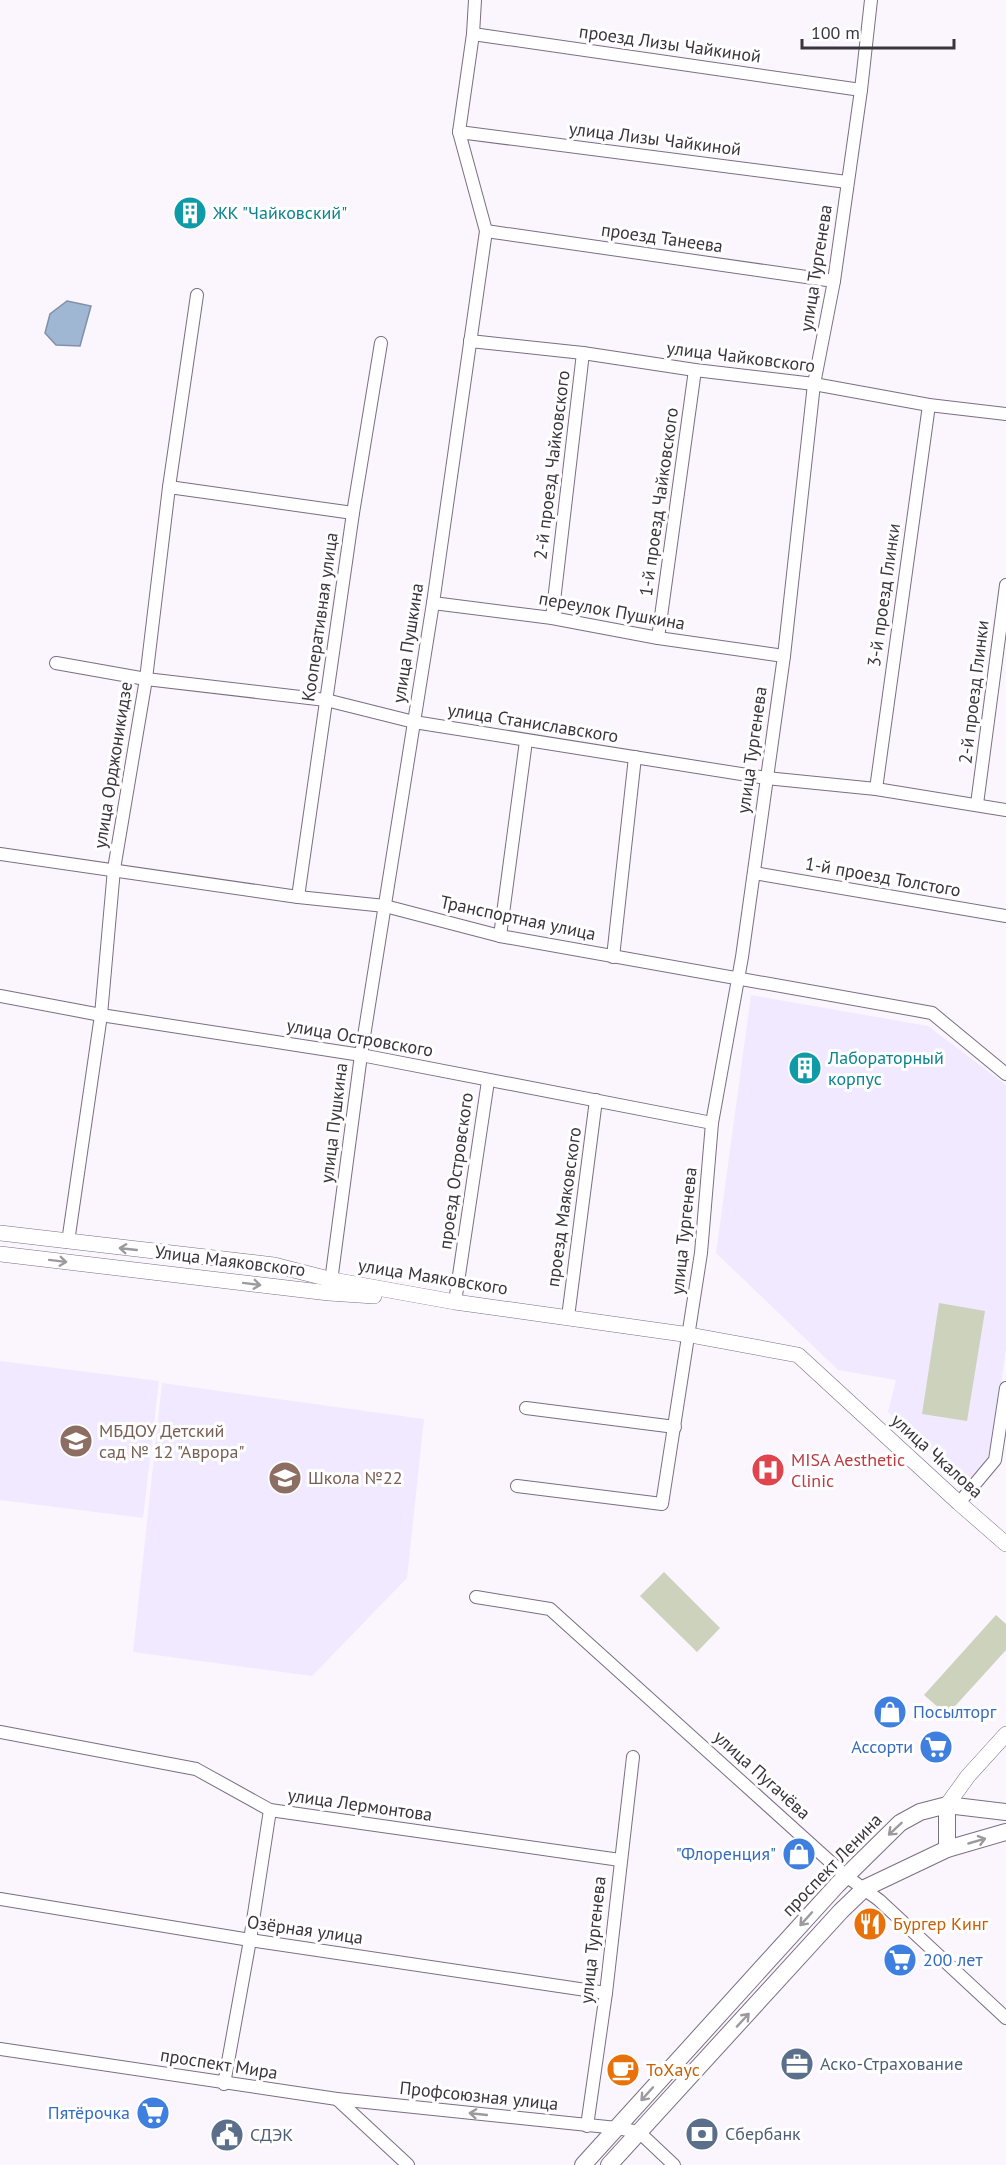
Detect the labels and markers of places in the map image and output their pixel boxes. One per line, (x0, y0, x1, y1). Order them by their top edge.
building icon: ЖК "Чайковский" (172, 195, 208, 231)
place label: ЖК "Чайковский" (212, 201, 347, 224)
place label: Лабораторный корпус (827, 1046, 944, 1090)
building icon: Лабораторный корпус (787, 1050, 823, 1086)
place label: МБДОУ Детский сад № 12 "Аврора" (99, 1419, 244, 1463)
school or university icon: МБДОУ Детский сад № 12 "Аврора" (58, 1423, 94, 1459)
place label: MISA Aesthetic Clinic (791, 1448, 905, 1492)
hospital icon: MISA Aesthetic Clinic (750, 1452, 786, 1488)
school or university icon: Школа №22 (267, 1460, 303, 1496)
place label: Школа №22 (308, 1466, 403, 1489)
shop icon: Посылторг (872, 1694, 908, 1730)
place label: Посылторг (913, 1700, 997, 1723)
supermarket icon: Ассорти (918, 1729, 954, 1765)
place label: Ассорти (851, 1735, 913, 1758)
shop icon: "Флоренция" (781, 1836, 817, 1872)
place label: "Флоренция" (676, 1842, 776, 1865)
restaurant icon: Бургер Кинг (852, 1906, 888, 1942)
place label: Бургер Кинг (893, 1912, 989, 1935)
supermarket icon: 200 лет (882, 1942, 918, 1978)
place label: 200 лет (923, 1948, 983, 1971)
office icon: Аско-Страхование (779, 2046, 815, 2082)
cafe icon: ТоХаус (605, 2052, 641, 2088)
place label: Аско-Страхование (820, 2052, 963, 2075)
place label: ТоХаус (646, 2058, 700, 2081)
supermarket icon: Пятёрочка (135, 2095, 171, 2131)
place label: Пятёрочка (48, 2101, 130, 2124)
bank icon: Сбербанк (684, 2116, 720, 2152)
public building icon: СДЭК (209, 2117, 245, 2153)
place label: Сбербанк (725, 2122, 801, 2145)
place label: СДЭК (250, 2123, 293, 2146)

